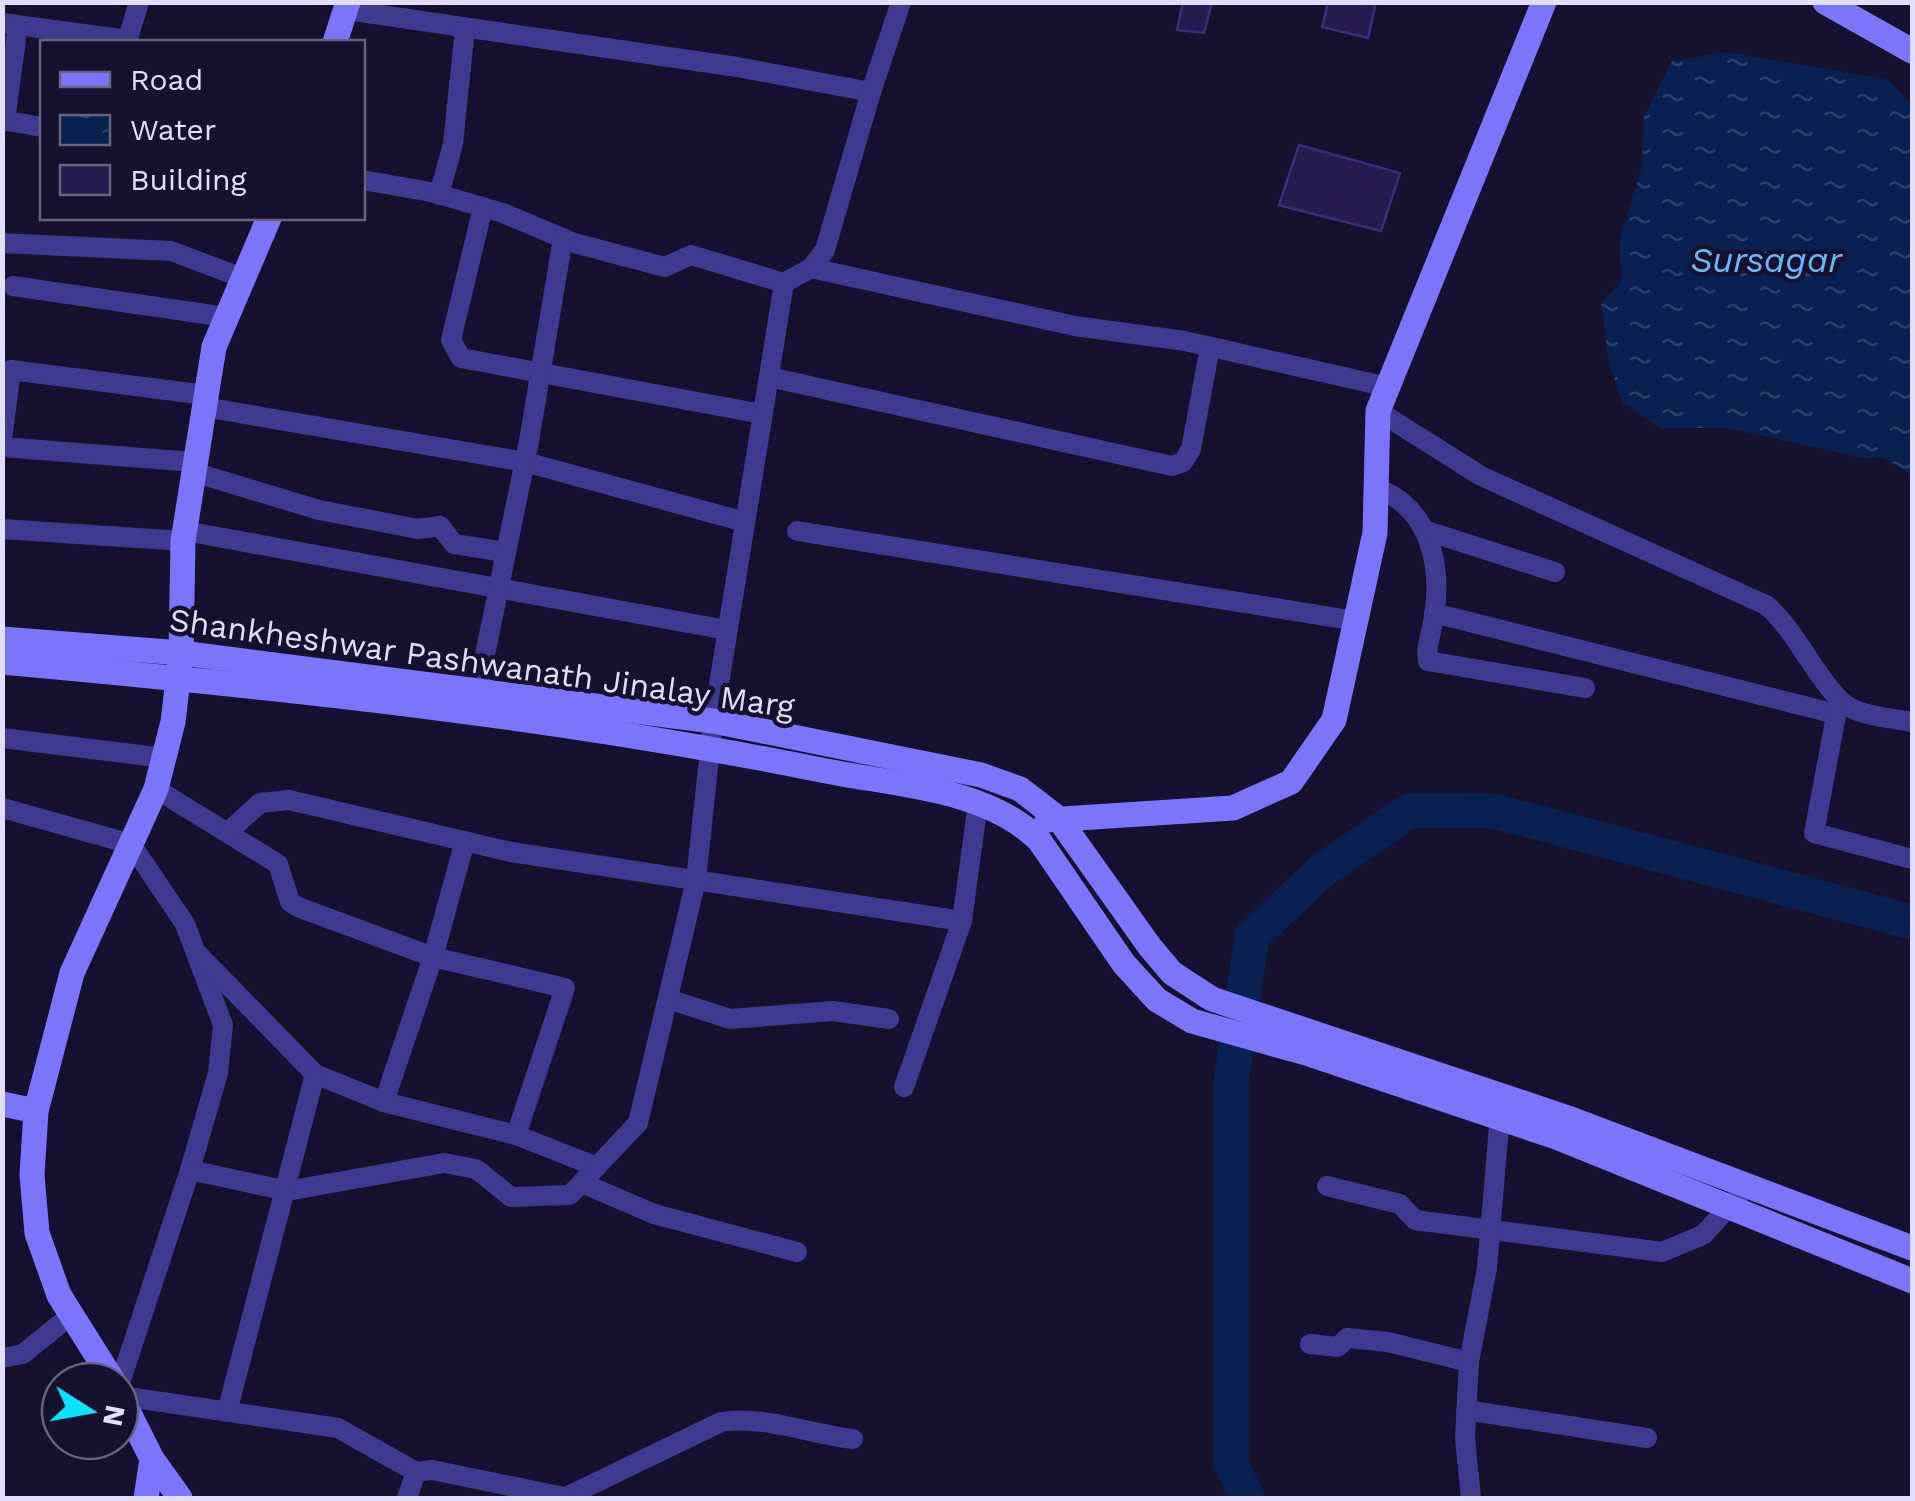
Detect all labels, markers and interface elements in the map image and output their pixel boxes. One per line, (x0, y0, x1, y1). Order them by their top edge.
legend (40, 40, 365, 220)
text: Road (130, 62, 203, 97)
text: Water (130, 112, 216, 147)
text: Building (130, 162, 247, 197)
water label: Sursagar (1690, 239, 1843, 281)
street label: Shankheshwar Pashwanath Jinalay Marg (167, 600, 798, 726)
north arrow (40, 1361, 140, 1461)
text: N (96, 1402, 132, 1429)

